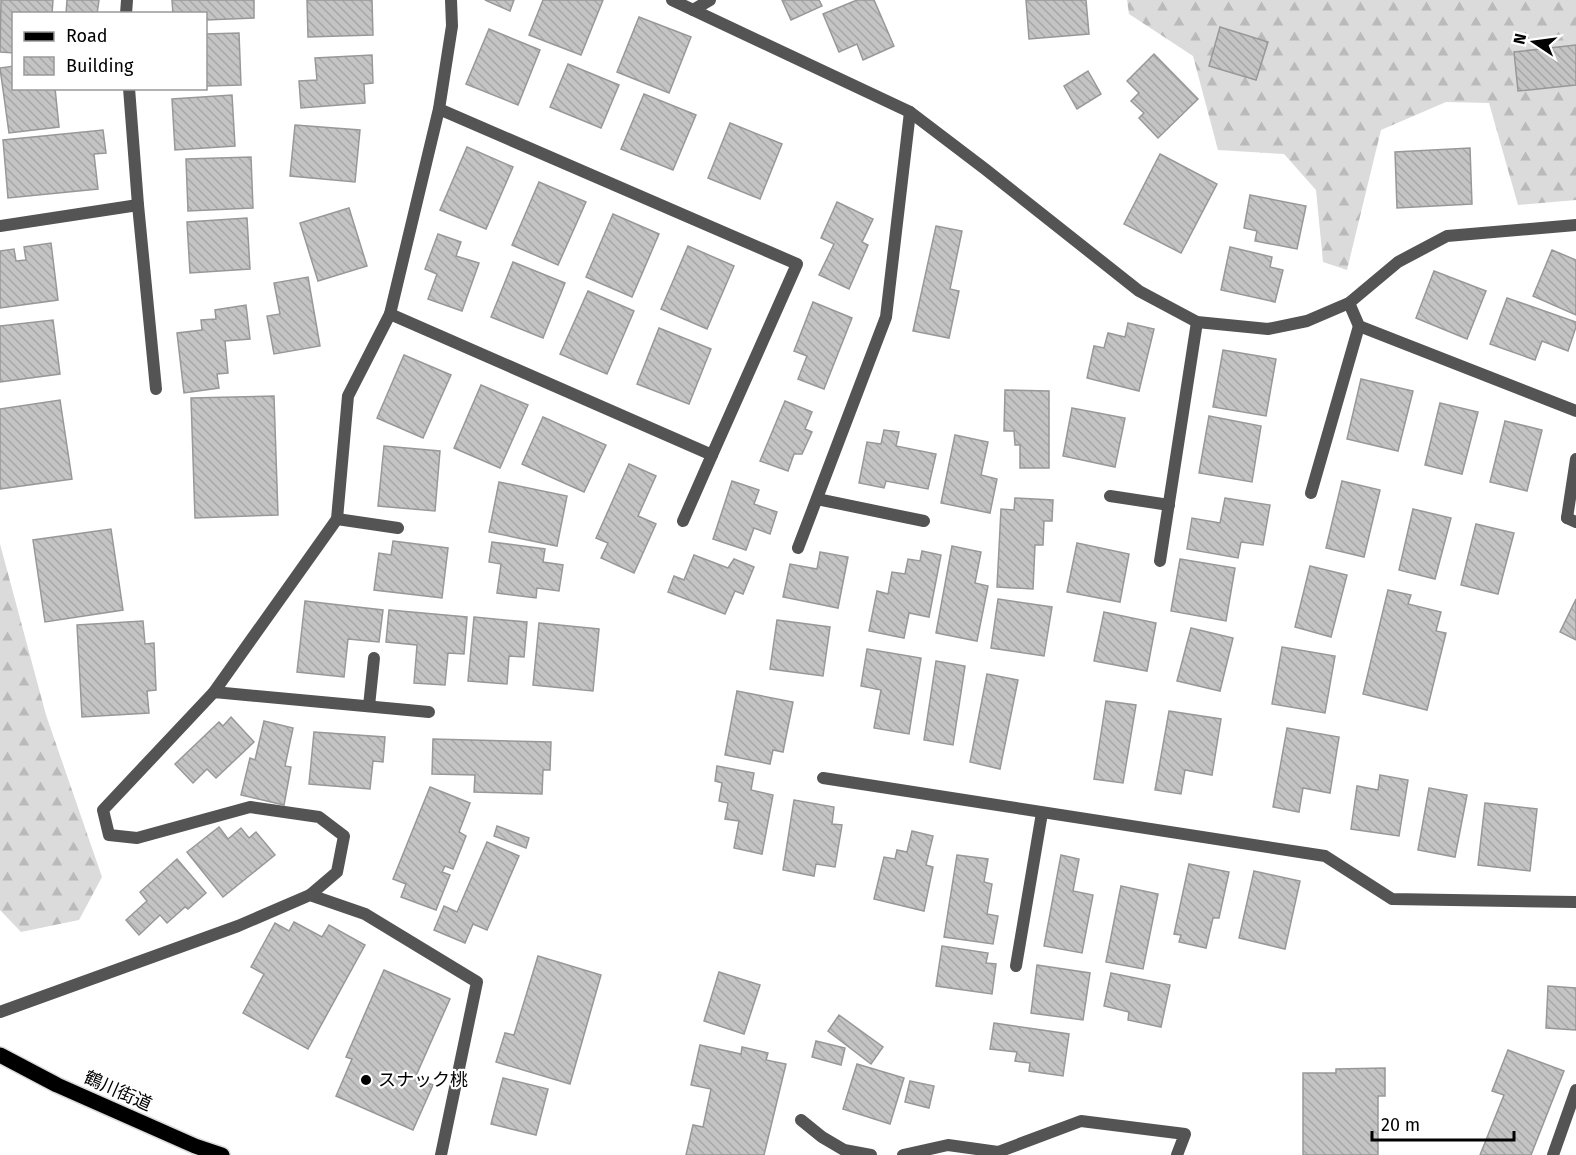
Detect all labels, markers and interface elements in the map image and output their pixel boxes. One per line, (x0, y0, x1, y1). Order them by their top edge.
legend (12, 12, 207, 90)
north arrow (1504, 12, 1564, 72)
text: Road (66, 25, 108, 47)
text: N (1509, 31, 1530, 46)
text: Building (66, 55, 134, 77)
street label: 鶴川街道 (81, 1066, 155, 1116)
place label: スナック桃 (378, 1069, 468, 1091)
marker: スナック桃 (359, 1073, 373, 1087)
scale bar (1372, 1104, 1514, 1142)
text: 20 m (1381, 1114, 1420, 1136)

